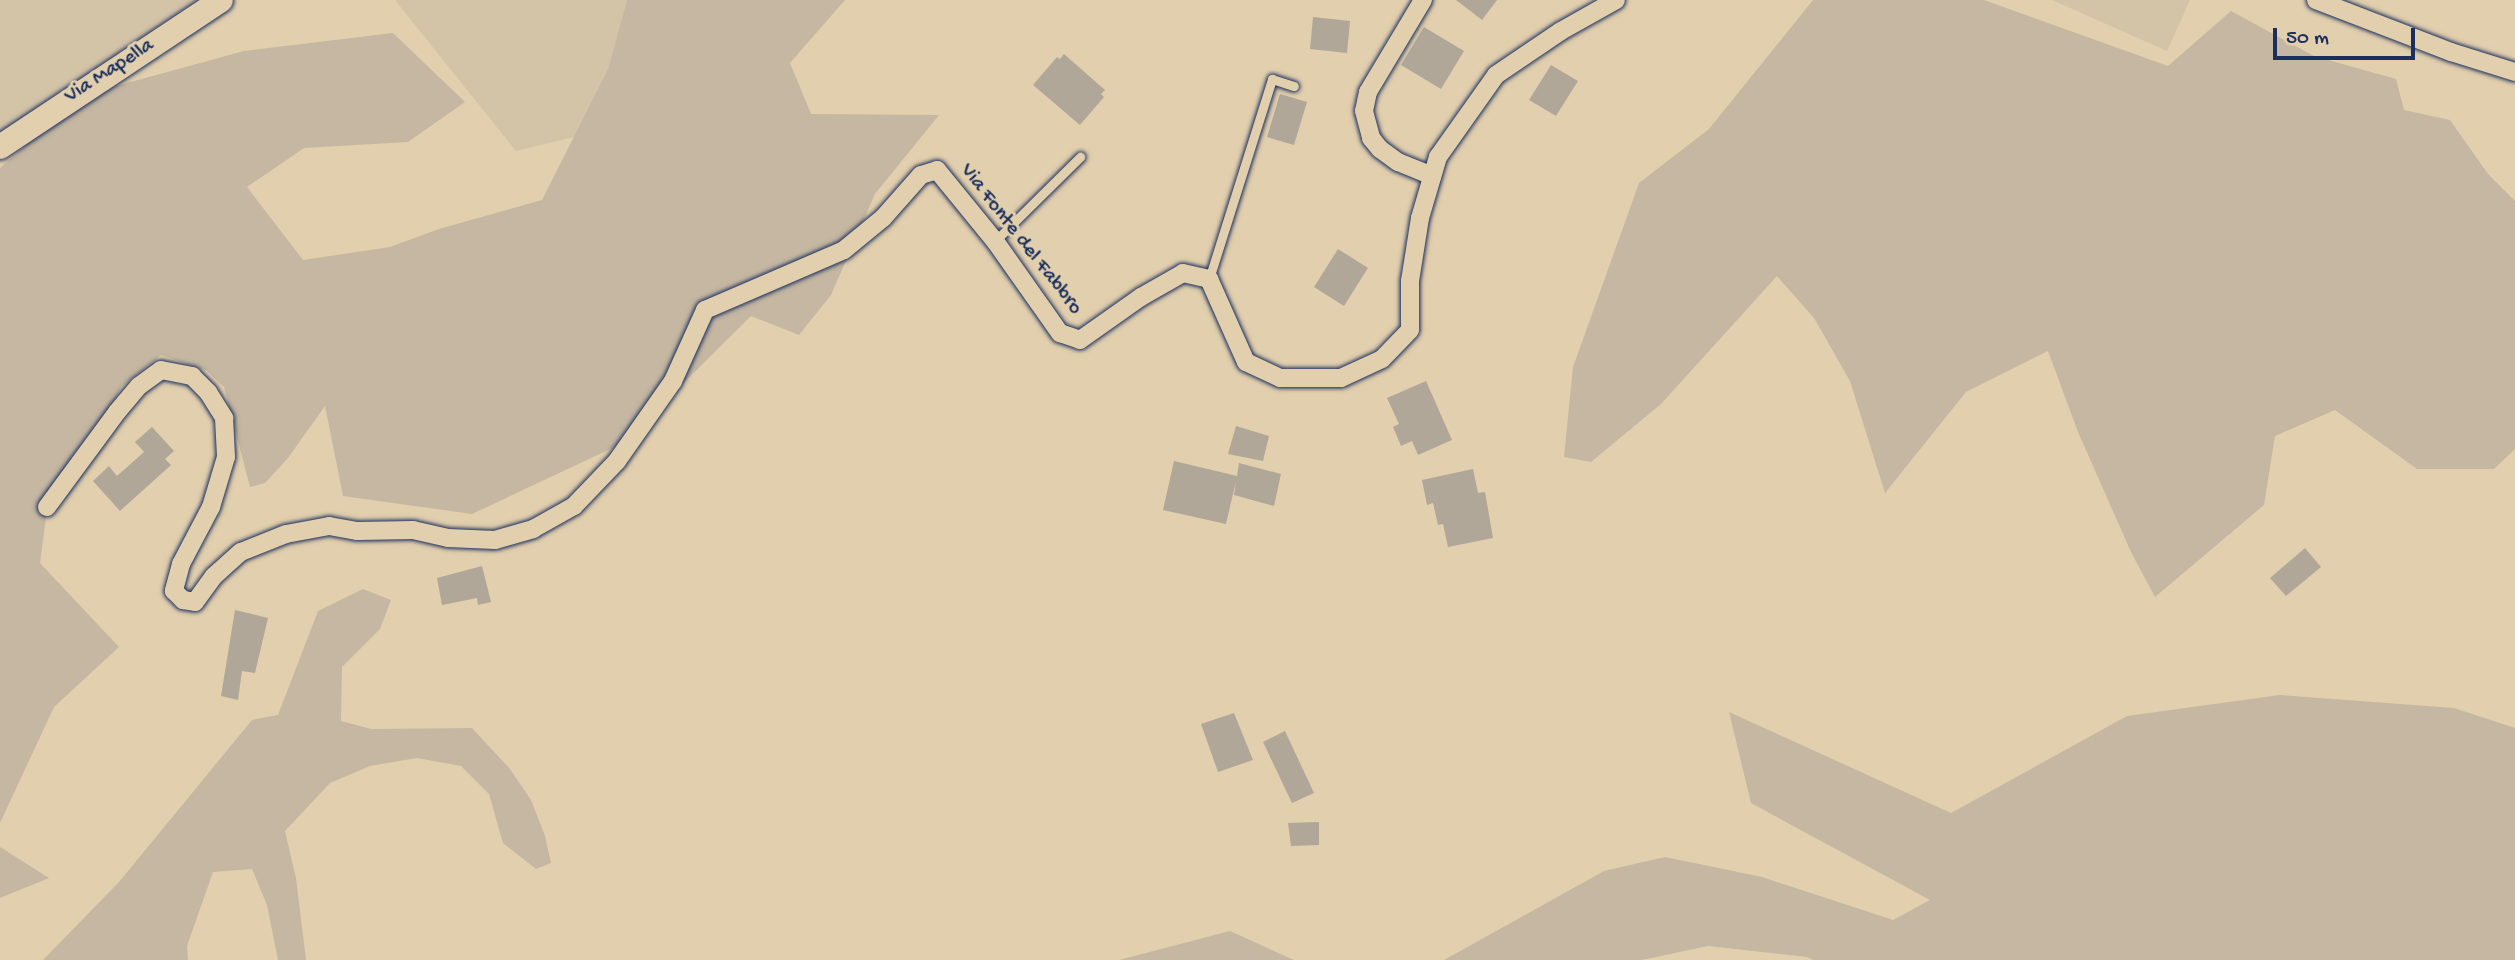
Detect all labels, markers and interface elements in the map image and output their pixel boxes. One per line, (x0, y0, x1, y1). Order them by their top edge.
scale bar (2277, 14, 2419, 58)
text: 50 m (2286, 27, 2329, 52)
street label: Via Mapella (61, 34, 159, 110)
street label: Via Fonte del Fabbro (953, 160, 1087, 320)

